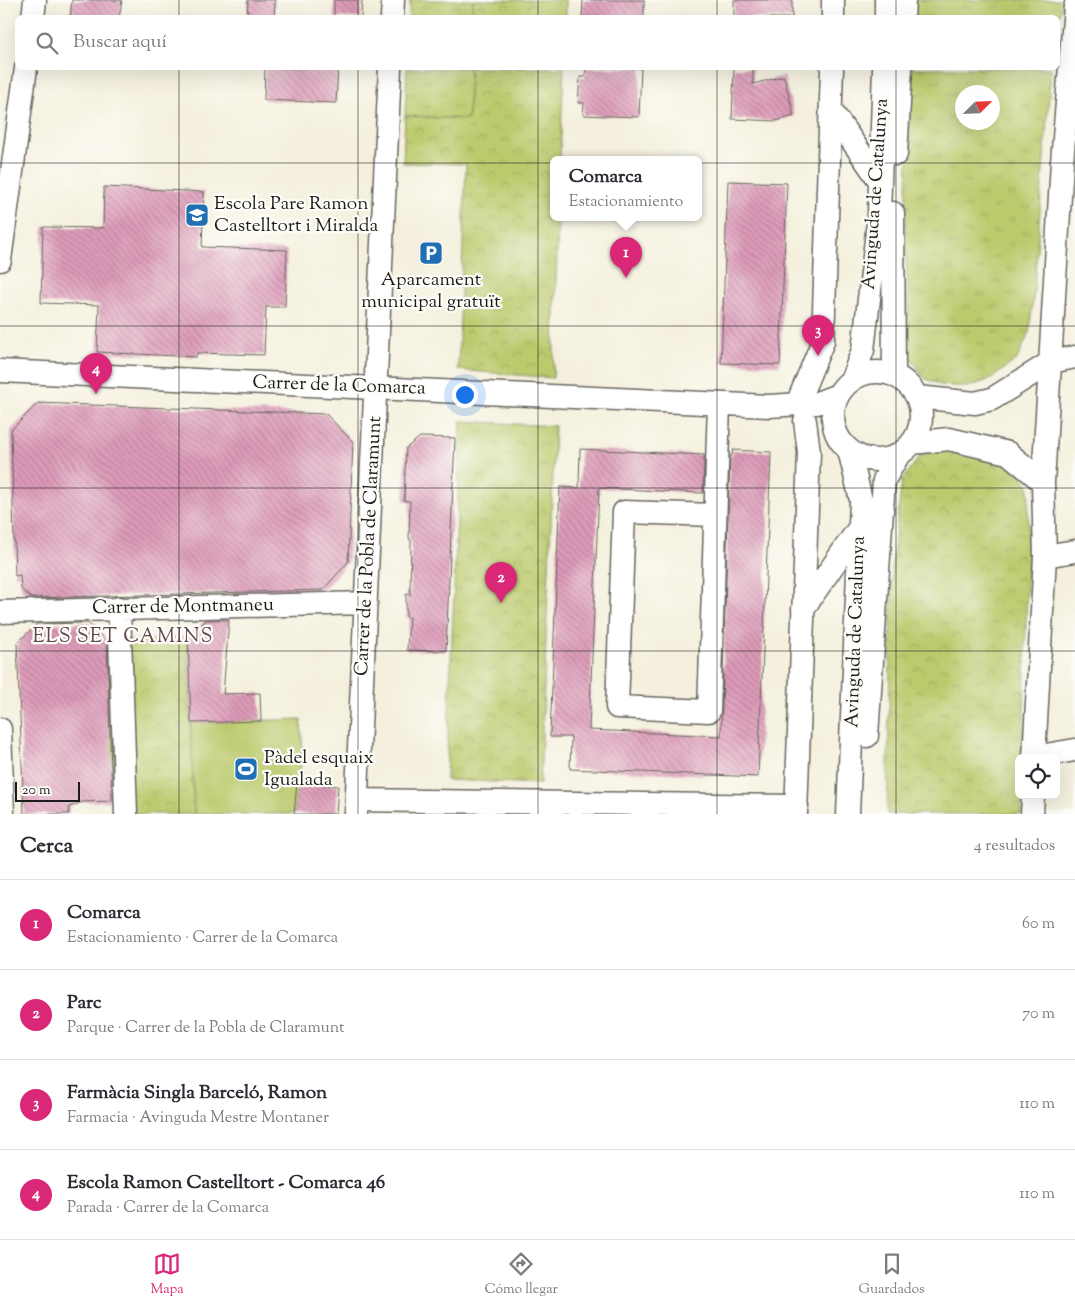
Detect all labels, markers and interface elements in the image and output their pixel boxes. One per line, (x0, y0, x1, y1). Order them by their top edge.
search box (15, 15, 1060, 70)
icon: search (33, 29, 61, 57)
text: Buscar aquí (73, 29, 167, 56)
north arrow (955, 85, 1000, 130)
street label: Avinguda de Catalunya (856, 97, 896, 291)
popup (550, 156, 702, 221)
text: Comarca (569, 164, 643, 191)
place label: Escola Pare Ramon Castelltort i Miralda (214, 191, 378, 240)
text: Estacionamiento (569, 191, 683, 214)
school or university icon: Escola Pare Ramon Castelltort i Miralda (184, 202, 210, 228)
pin: 1 (610, 237, 642, 278)
parking icon: Aparcament municipal gratuït (418, 240, 444, 266)
place label: Aparcament municipal gratuït (361, 267, 501, 316)
pin: 3 (802, 315, 834, 356)
pin: 4 (80, 353, 112, 394)
street label: Carrer de la Comarca (252, 369, 426, 403)
your location (452, 382, 478, 408)
street label: Carrer de la Pobla de Claramunt (349, 415, 389, 677)
street label: Avinguda de Catalunya (839, 535, 873, 728)
pin: 2 (485, 562, 517, 603)
street label: Carrer de Montmaneu (92, 592, 274, 622)
district label: ELS SET CAMINS (33, 623, 213, 652)
place label: Pàdel esquaix Igualada (264, 745, 374, 794)
map controls (1015, 754, 1060, 799)
button: locate (1015, 754, 1060, 799)
sports icon: Pàdel esquaix Igualada (233, 756, 259, 782)
scale bar (15, 779, 80, 802)
text: 20 m (22, 781, 51, 801)
text: Cerca (20, 832, 73, 862)
text: 4 resultados (974, 835, 1055, 858)
text: Comarca (67, 900, 141, 927)
text: 1 (33, 913, 39, 936)
text: 60 m (1022, 913, 1055, 936)
text: Estacionamiento · Carrer de la Comarca (67, 927, 338, 950)
text: Parc (67, 990, 102, 1017)
text: 2 (32, 1003, 40, 1026)
text: 70 m (1022, 1003, 1055, 1026)
text: Parque · Carrer de la Pobla de Claramunt (67, 1017, 345, 1040)
text: Farmàcia Singla Barceló, Ramon (67, 1080, 327, 1107)
text: 3 (33, 1093, 39, 1116)
text: 110 m (1019, 1093, 1055, 1116)
text: Farmacia · Avinguda Mestre Montaner (67, 1107, 329, 1130)
text: Escola Ramon Castelltort - Comarca 46 (67, 1170, 385, 1197)
text: 4 (32, 1183, 40, 1206)
text: 110 m (1019, 1183, 1055, 1206)
text: Parada · Carrer de la Comarca (67, 1197, 269, 1220)
tab: Mapa (150, 1250, 184, 1300)
tab: Cómo llegar (485, 1250, 558, 1300)
tab: Guardados (858, 1250, 925, 1300)

